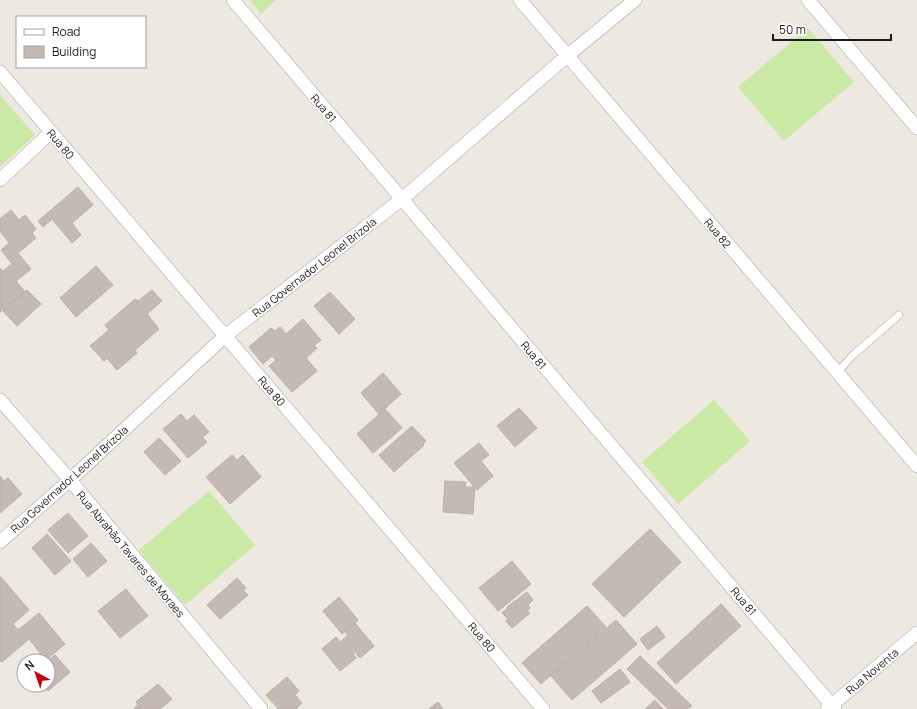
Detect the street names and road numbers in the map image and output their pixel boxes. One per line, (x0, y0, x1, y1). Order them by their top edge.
street label: Rua 81 (308, 91, 340, 125)
street label: Rua 80 (44, 126, 78, 162)
street label: Rua Governador Leonel Brizola (249, 214, 379, 320)
street label: Rua 82 (701, 215, 735, 251)
street label: Rua 81 (518, 338, 550, 372)
street label: Rua 80 (255, 373, 289, 409)
street label: Rua Governador Leonel Brizola (7, 422, 131, 536)
street label: Rua Abrahão Tavares de Moraes (74, 488, 189, 621)
street label: Rua 81 (728, 584, 760, 618)
street label: Rua 80 (465, 619, 499, 655)
street label: Rua Noventa (843, 645, 901, 697)

